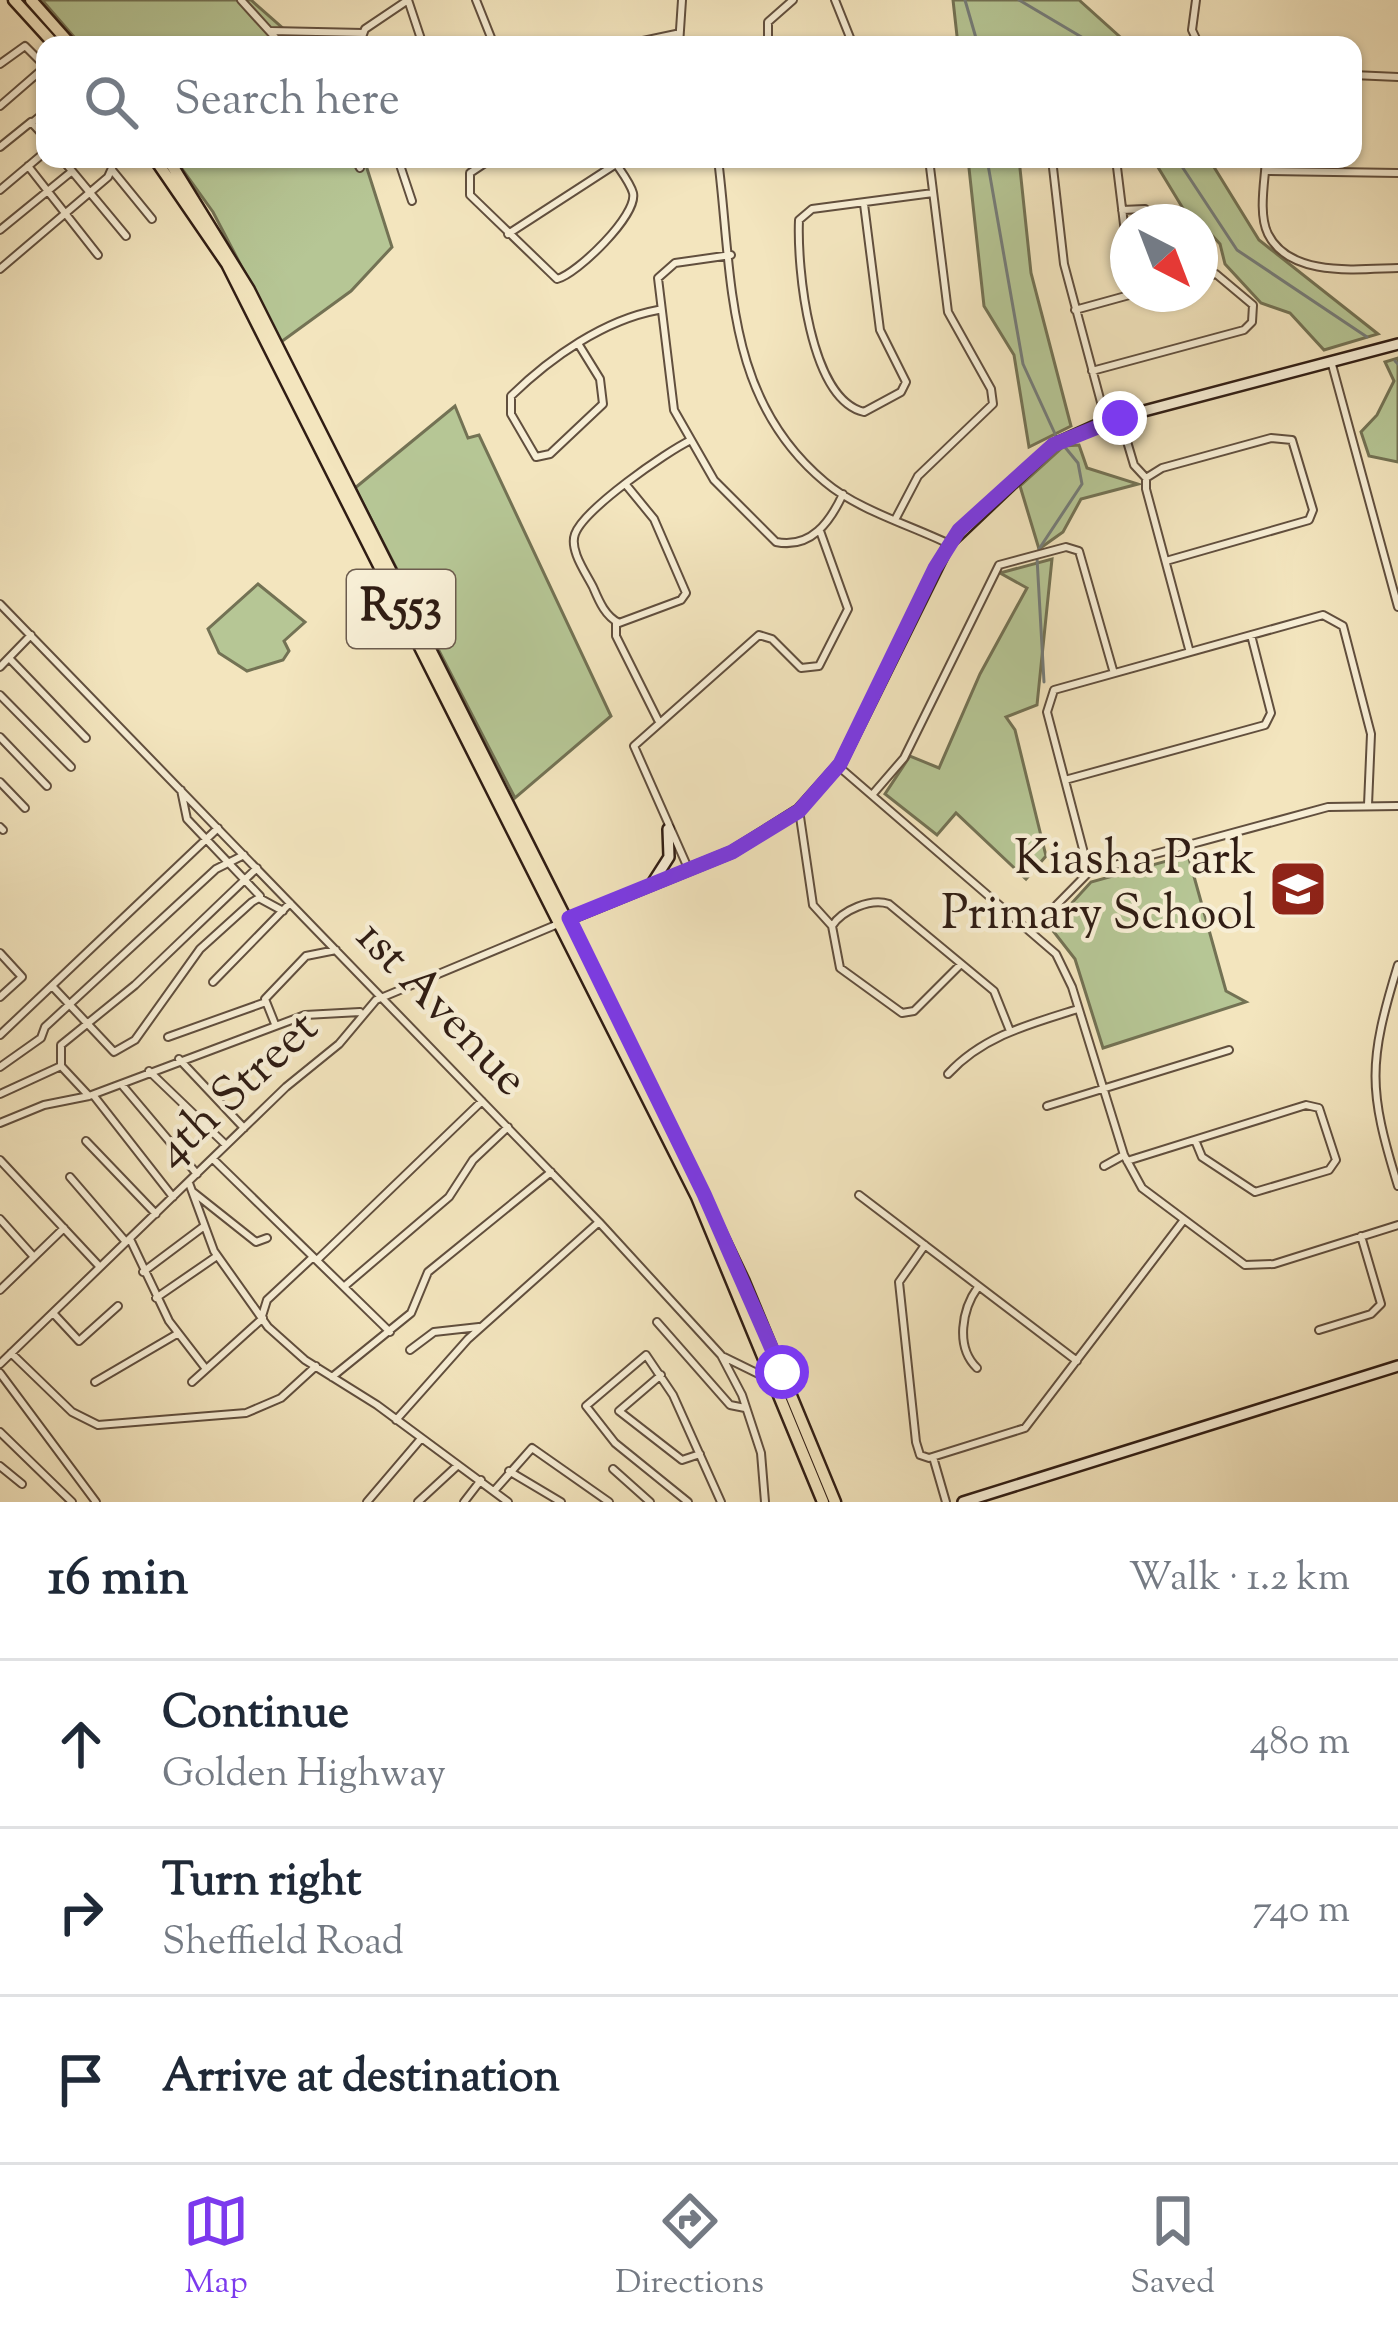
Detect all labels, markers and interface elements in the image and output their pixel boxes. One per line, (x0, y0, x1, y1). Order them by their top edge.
search box (36, 36, 1362, 168)
icon: search (78, 69, 144, 135)
text: Search here (174, 70, 400, 135)
north arrow (1110, 204, 1218, 312)
route end (1093, 391, 1147, 445)
road number: R553 (347, 570, 455, 648)
place label: Kiasha Park Primary School (941, 827, 1256, 951)
school or university icon: Kiasha Park Primary School (1267, 858, 1329, 920)
street label: 1st Avenue (338, 906, 542, 1114)
street label: 4th Street (140, 997, 336, 1185)
route start (755, 1345, 809, 1399)
text: 16 min (48, 1544, 188, 1617)
text: Walk · 1.2 km (1129, 1552, 1350, 1608)
text: Continue (162, 1683, 349, 1748)
icon: ahead (48, 1711, 114, 1777)
text: 480 m (1250, 1716, 1350, 1772)
text: Golden Highway (162, 1748, 446, 1804)
text: Turn right (162, 1851, 361, 1916)
icon: right (48, 1879, 114, 1945)
text: 740 m (1253, 1884, 1350, 1940)
text: Sheffield Road (162, 1916, 404, 1972)
icon: arrive (48, 2047, 114, 2113)
text: Arrive at destination (162, 2047, 560, 2112)
tab: Map (183, 2188, 249, 2308)
tab: Directions (615, 2188, 764, 2308)
tab: Saved (1130, 2188, 1215, 2308)

